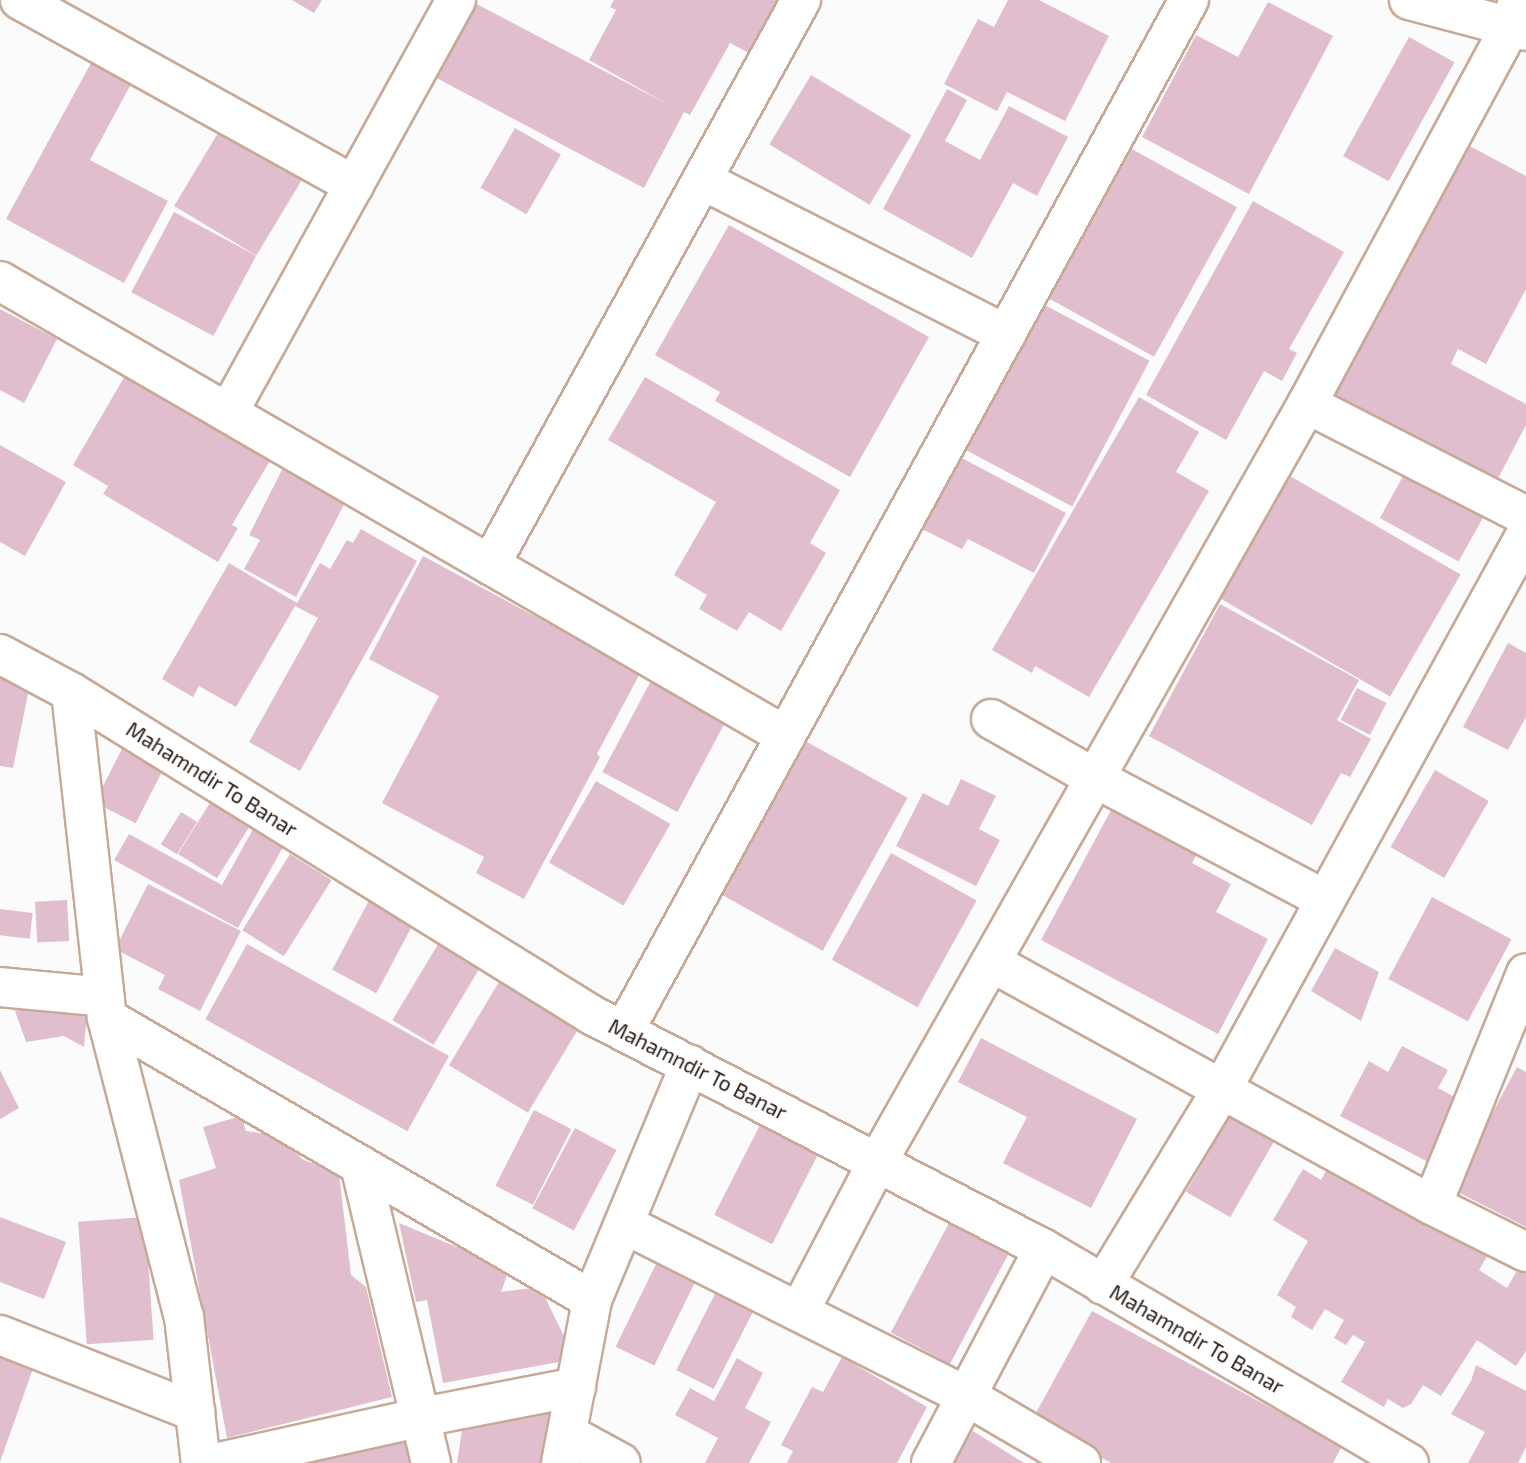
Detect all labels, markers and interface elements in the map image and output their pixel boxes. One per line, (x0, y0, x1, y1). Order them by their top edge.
street label: Mahamndir To Banar (121, 716, 303, 842)
street label: Mahamndir To Banar (604, 1013, 792, 1125)
street label: Mahamndir To Banar (1105, 1279, 1289, 1399)

